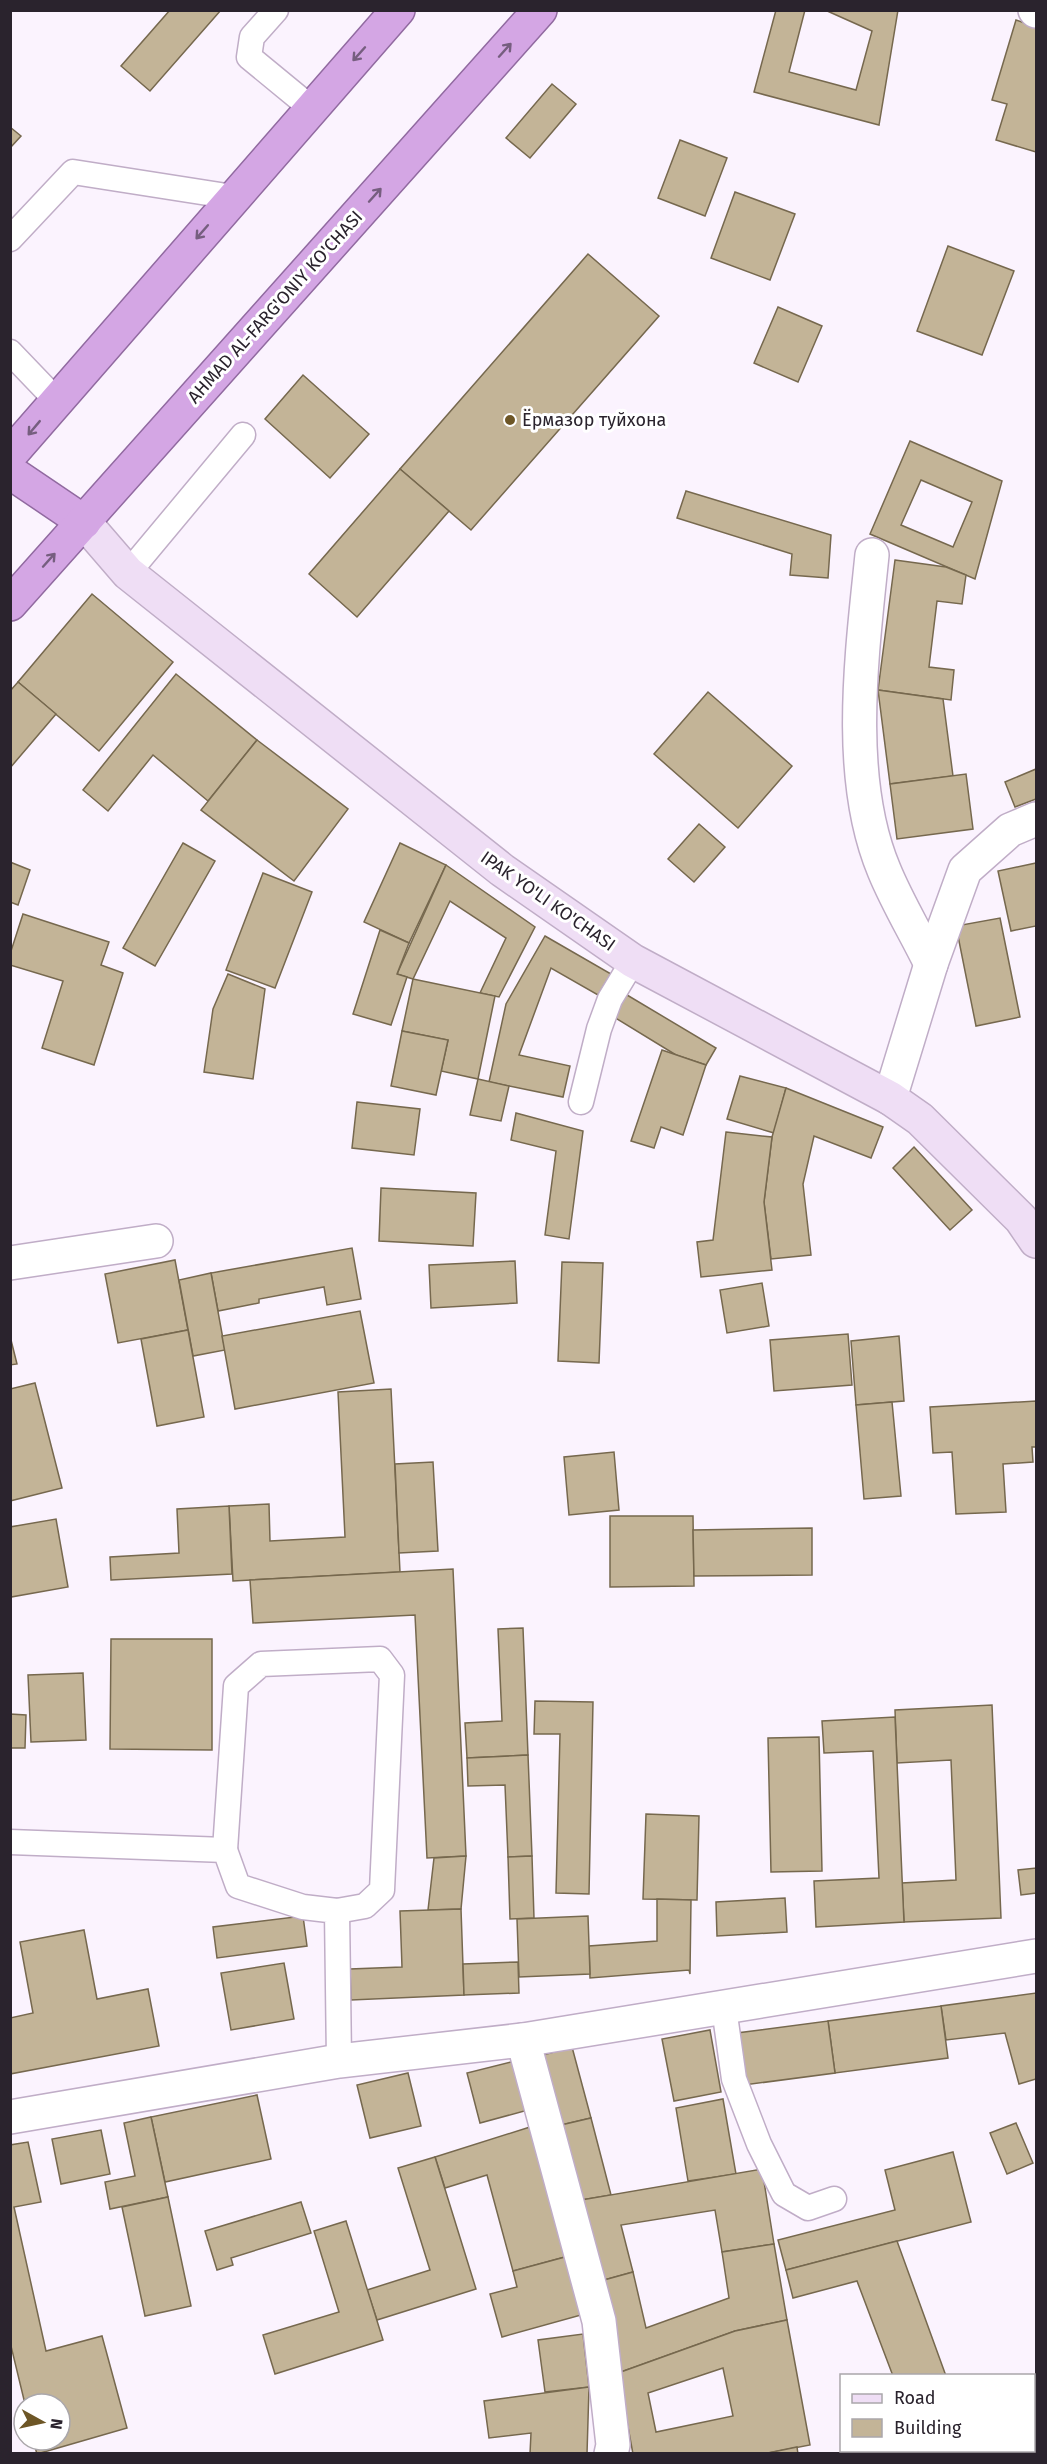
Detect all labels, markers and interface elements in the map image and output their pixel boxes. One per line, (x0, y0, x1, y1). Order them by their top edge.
one-way arrow (498, 43, 512, 58)
one-way arrow (352, 46, 366, 61)
one-way arrow (368, 188, 382, 203)
street label: AHMAD AL-FARG'ONIY KO'CHASI (183, 206, 367, 408)
one-way arrow (196, 224, 209, 240)
place label: Ёрмазор туйхона (522, 409, 666, 431)
marker: Ёрмазор туйхона (503, 413, 517, 427)
one-way arrow (27, 420, 41, 435)
one-way arrow (42, 553, 56, 568)
street label: IPAK YO'LI KO'CHASI (476, 846, 620, 956)
legend (840, 2374, 1035, 2452)
text: Road (894, 2387, 936, 2409)
north arrow (12, 2392, 72, 2452)
text: N (46, 2417, 67, 2431)
text: Building (894, 2417, 962, 2439)

